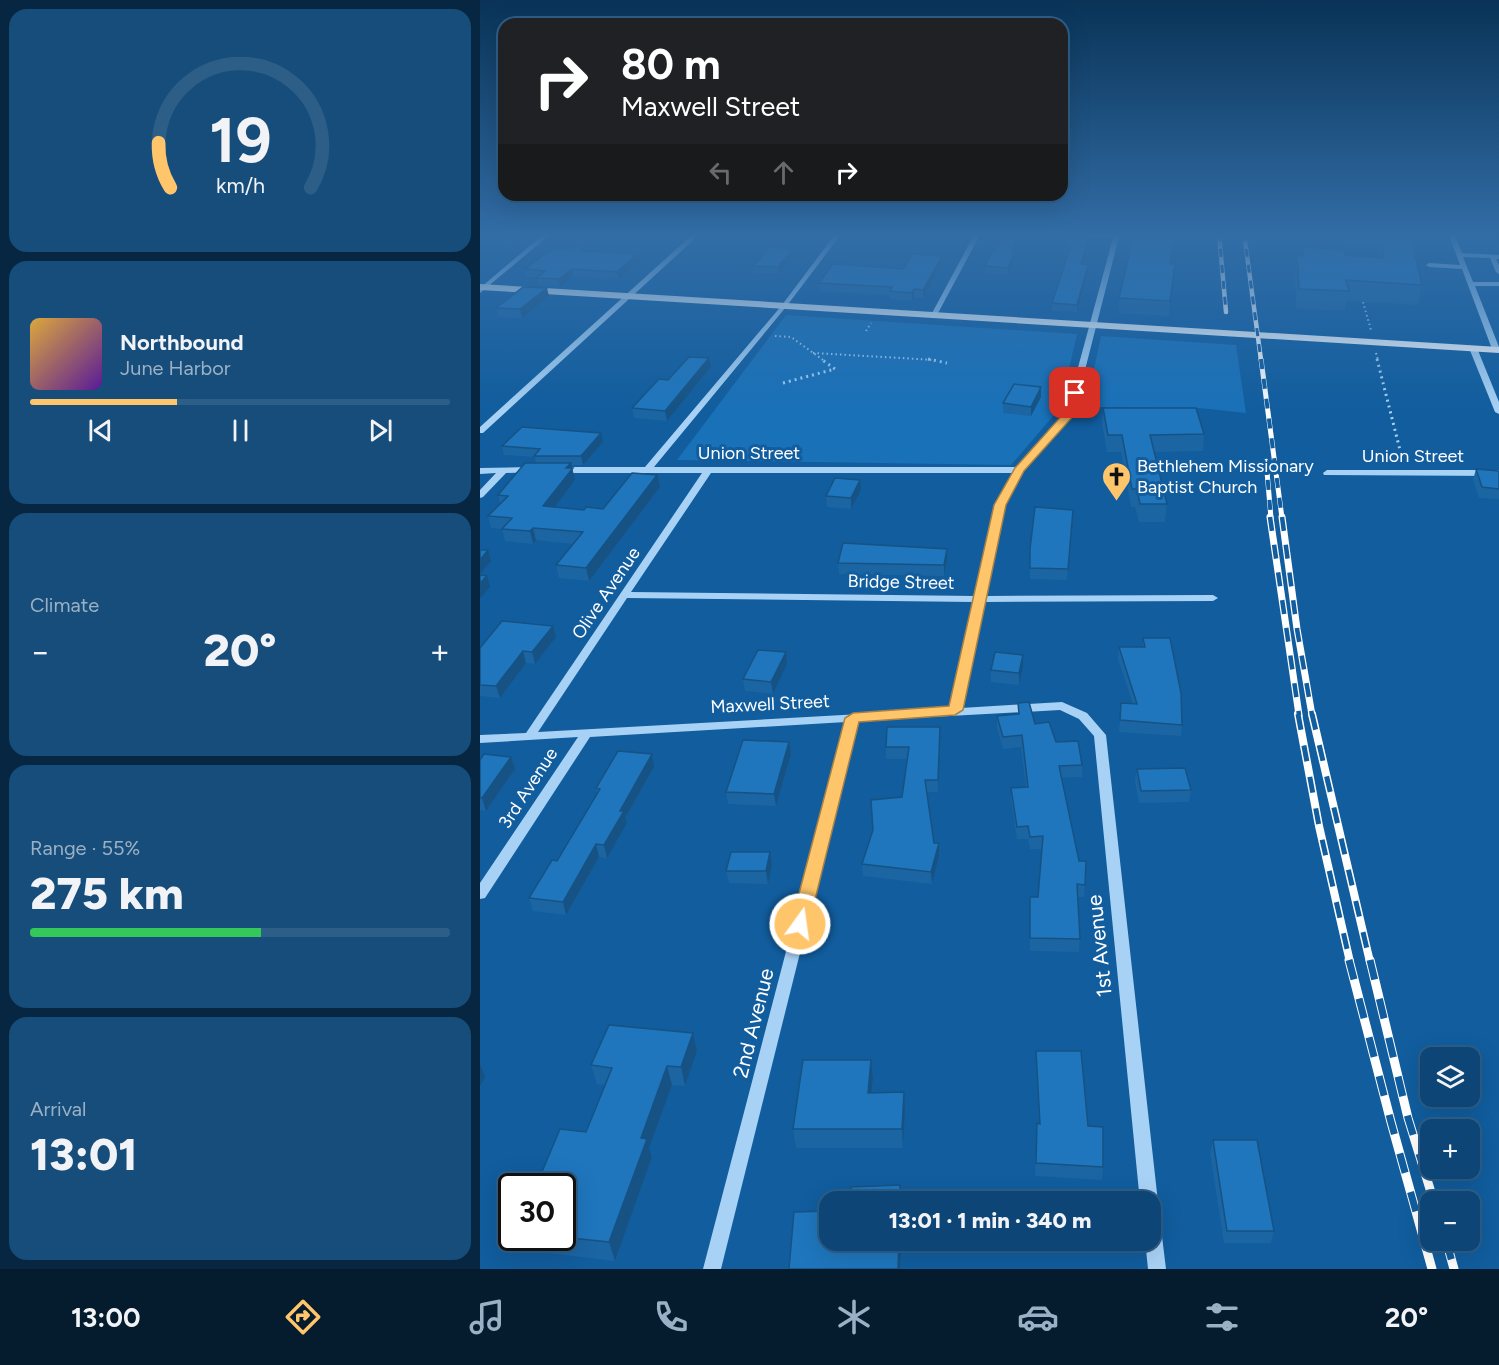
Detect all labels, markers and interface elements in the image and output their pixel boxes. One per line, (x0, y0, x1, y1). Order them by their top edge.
text: 80 m (621, 39, 721, 90)
icon: right (522, 42, 600, 120)
text: Maxwell Street (621, 90, 800, 123)
text: 19 (209, 103, 271, 178)
icon: left (704, 156, 737, 189)
icon: ahead (767, 156, 800, 189)
icon: right (830, 156, 863, 189)
text: km/h (216, 173, 264, 198)
text: Northbound (120, 329, 244, 356)
text: June Harbor (120, 356, 231, 380)
pin (1049, 367, 1100, 418)
icon: arrive (1058, 376, 1091, 409)
icon: previous (84, 414, 117, 447)
icon: pause (224, 414, 257, 447)
icon: next (364, 414, 397, 447)
street label: Union Street (698, 442, 800, 464)
street label: Union Street (1362, 445, 1464, 467)
place label: Bethlehem Missionary Baptist Church (1137, 455, 1314, 498)
church icon: Bethlehem Missionary Baptist Church (1100, 460, 1132, 502)
street label: Olive Avenue (567, 543, 645, 643)
street label: Bridge Street (847, 570, 955, 594)
text: Climate (30, 593, 99, 617)
text: 20° (203, 623, 277, 677)
text: − (30, 632, 51, 671)
text: + (429, 632, 450, 671)
street label: Maxwell Street (710, 690, 830, 718)
street label: 3rd Avenue (494, 743, 562, 832)
text: Range · 55% (30, 836, 140, 860)
text: 275 km (30, 866, 184, 920)
position arrow (768, 892, 832, 956)
street label: 1st Avenue (1081, 894, 1117, 998)
street label: 2nd Avenue (727, 966, 779, 1080)
map controls (1420, 1047, 1480, 1251)
button: layers (1420, 1047, 1480, 1107)
text: Arrival (30, 1097, 86, 1121)
button: + (1420, 1119, 1480, 1179)
text: 13:01 (30, 1127, 138, 1181)
speed limit sign: 30 (498, 1173, 576, 1251)
button: − (1420, 1191, 1480, 1251)
text: 13:01 · 1 min · 340 m (889, 1207, 1091, 1234)
icon: directions (282, 1296, 324, 1338)
icon: music (466, 1296, 508, 1338)
icon: phone (650, 1296, 692, 1338)
icon: climate (833, 1296, 875, 1338)
icon: car (1017, 1296, 1059, 1338)
icon: filters (1201, 1296, 1243, 1338)
text: 13:00 (71, 1301, 140, 1334)
text: 20° (1385, 1301, 1428, 1334)

